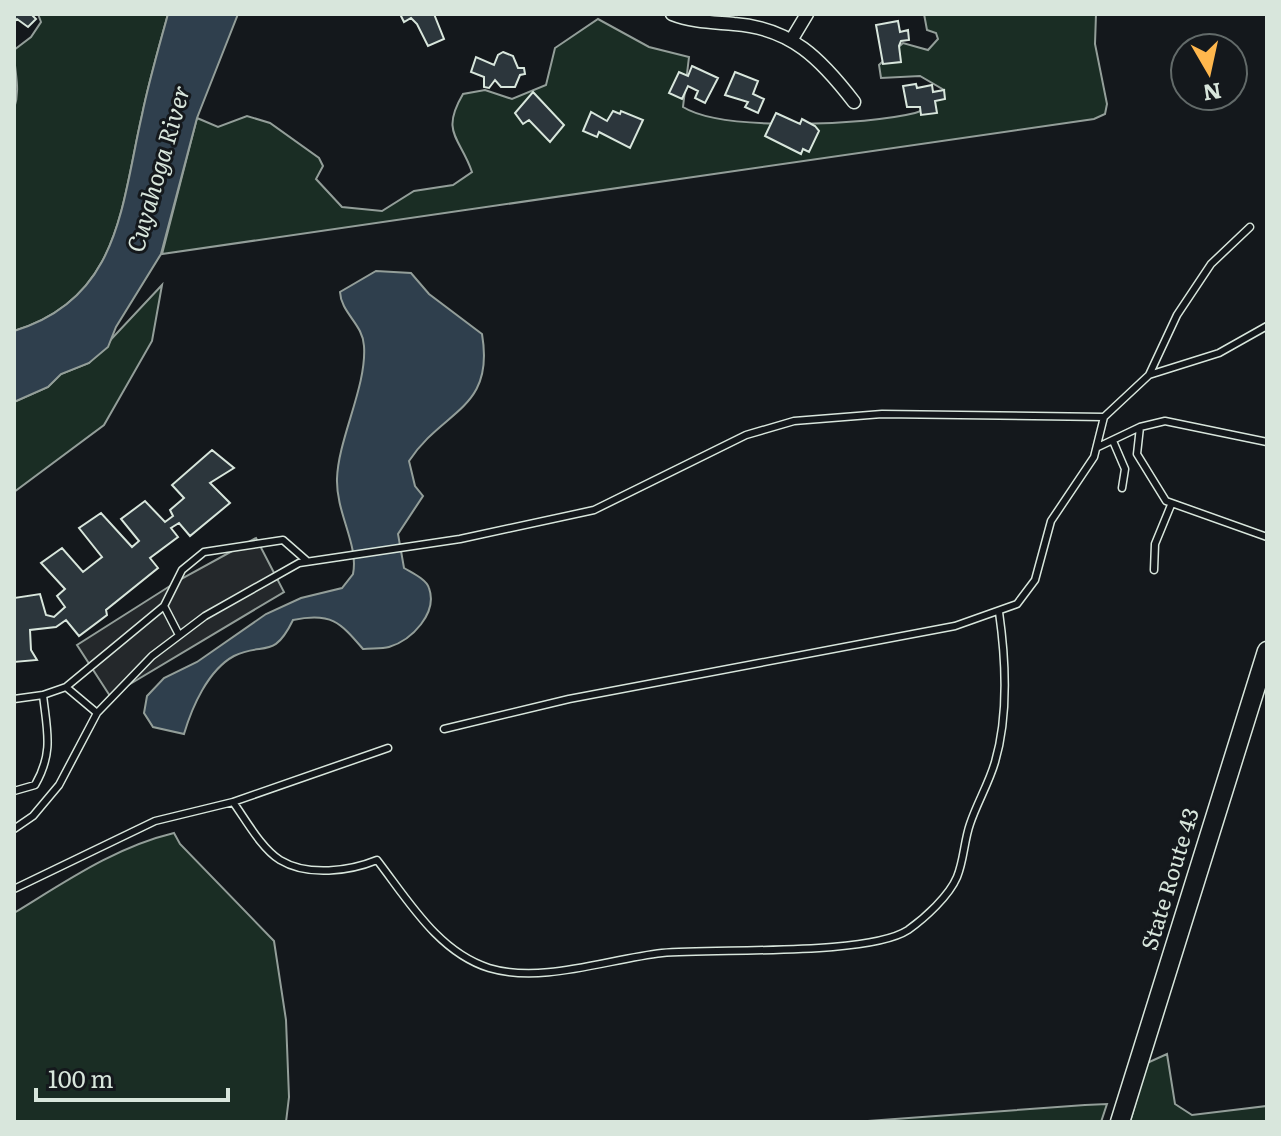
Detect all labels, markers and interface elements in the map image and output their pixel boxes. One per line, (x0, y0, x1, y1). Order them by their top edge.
north arrow (1169, 32, 1249, 112)
text: N (1201, 75, 1224, 111)
water label: Cuyahoga River (116, 81, 197, 256)
street label: State Route 43 (1131, 803, 1206, 954)
scale bar (36, 1052, 228, 1102)
text: 100 m (48, 1060, 114, 1095)

